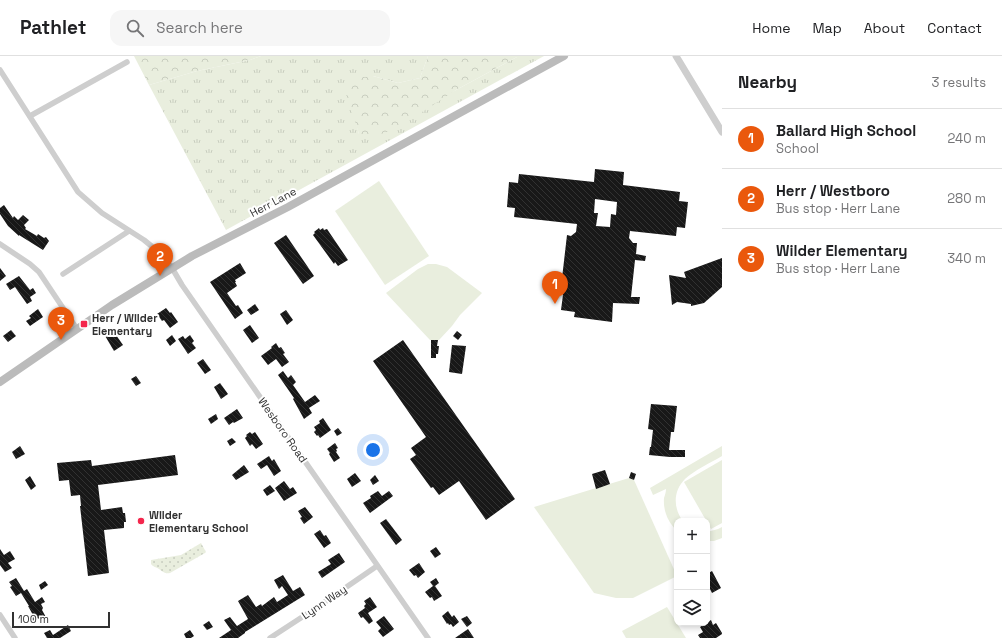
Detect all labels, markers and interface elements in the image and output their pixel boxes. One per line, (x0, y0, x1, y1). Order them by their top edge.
search box (110, 10, 390, 46)
text: Pathlet (20, 15, 86, 40)
icon: search (124, 17, 146, 39)
text: Search here (156, 18, 243, 37)
text: Home (752, 19, 790, 37)
text: Map (812, 19, 842, 37)
text: About (864, 19, 905, 37)
text: Contact (927, 19, 982, 37)
text: Nearby (738, 71, 797, 93)
text: 3 results (932, 74, 986, 91)
text: Ballard High School (776, 121, 916, 140)
text: 1 (748, 130, 754, 147)
text: 240 m (948, 130, 986, 147)
text: School (776, 140, 819, 157)
text: Herr / Westboro (776, 181, 890, 200)
street label: Herr Lane (247, 184, 299, 220)
text: 2 (747, 190, 755, 207)
text: 280 m (947, 190, 986, 207)
text: Bus stop · Herr Lane (776, 200, 900, 217)
text: Wilder Elementary (776, 241, 908, 260)
pin: 2 (147, 243, 173, 276)
text: 3 (747, 250, 755, 267)
text: 340 m (947, 250, 986, 267)
text: Bus stop · Herr Lane (776, 260, 900, 277)
pin: 1 (542, 271, 568, 304)
pin: 3 (48, 307, 74, 340)
place label: Herr / Wilder Elementary (92, 311, 158, 338)
marker: Herr / Wilder Elementary (79, 319, 89, 329)
street label: Wesboro Road (255, 395, 311, 465)
your location (363, 440, 383, 460)
place label: Wilder Elementary School (149, 508, 248, 535)
marker: Wilder Elementary School (136, 516, 146, 526)
map controls (674, 518, 710, 626)
button: + (674, 518, 710, 554)
button: − (674, 554, 710, 590)
street label: Lynn Way (299, 582, 349, 622)
button: layers (674, 590, 710, 626)
scale bar (12, 610, 110, 629)
text: 100 m (18, 612, 49, 626)

